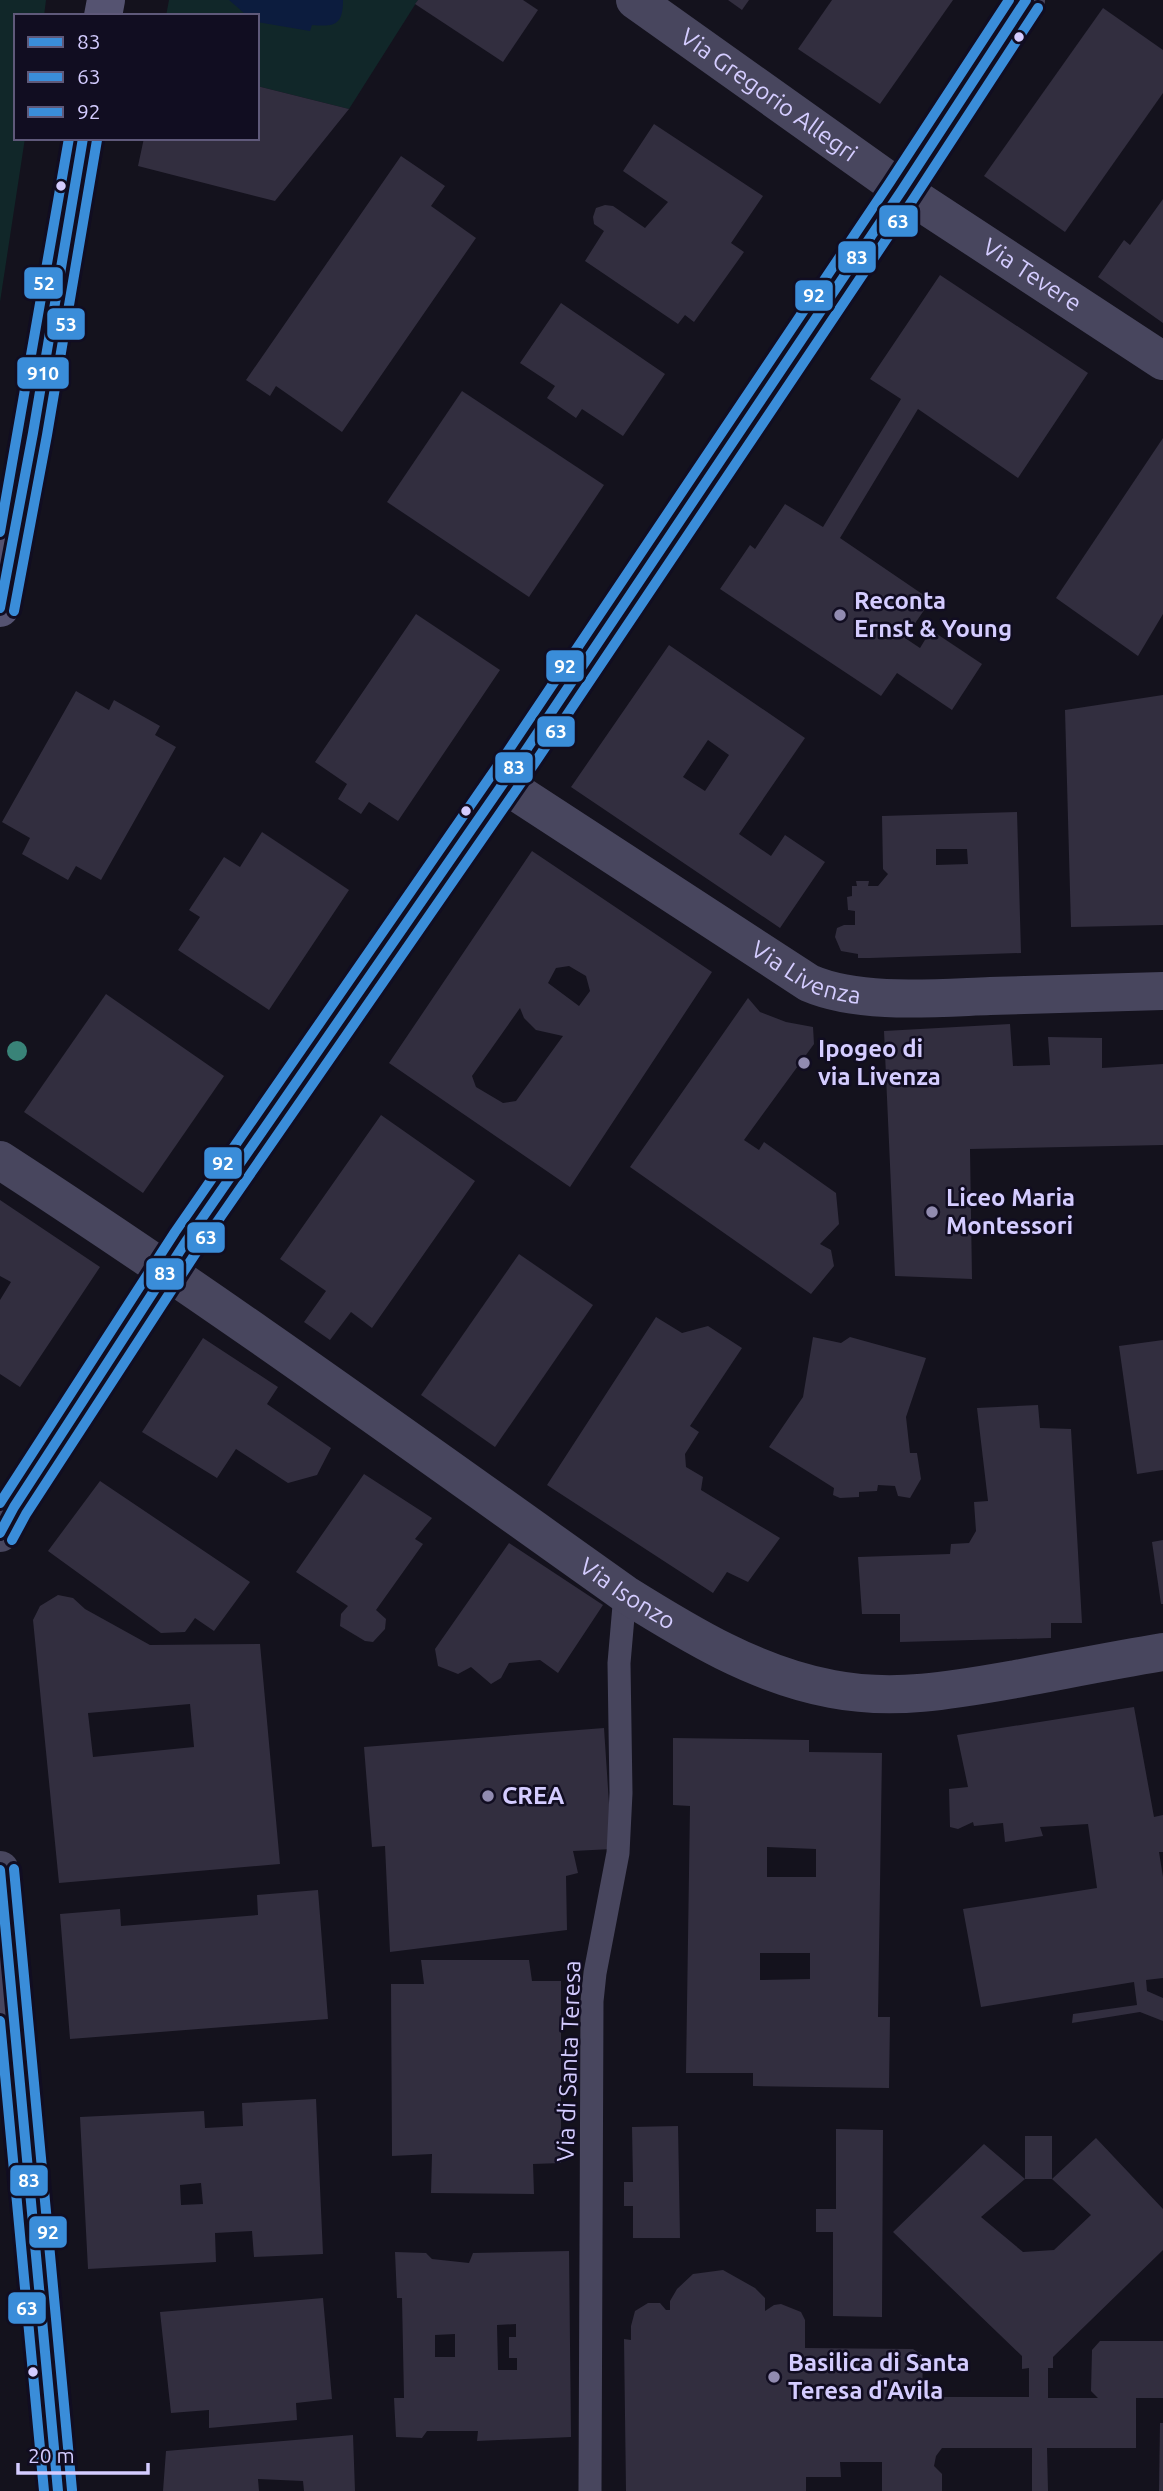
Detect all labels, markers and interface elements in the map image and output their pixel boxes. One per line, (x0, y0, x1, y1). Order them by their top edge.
legend (14, 14, 259, 140)
street label: Via Gregorio Allegri (675, 23, 863, 167)
text: 83 (77, 29, 101, 53)
unlabelled marker (1012, 30, 1026, 44)
text: 63 (77, 64, 101, 88)
text: 92 (77, 99, 101, 123)
unlabelled marker (54, 179, 68, 193)
line badge: 63 (878, 204, 919, 238)
text: 63 (887, 210, 909, 232)
street label: Via Tevere (978, 233, 1087, 317)
line badge: 83 (837, 240, 877, 274)
text: 83 (846, 246, 868, 268)
line badge: 52 (23, 266, 64, 300)
text: 52 (33, 272, 55, 294)
line badge: 92 (794, 279, 834, 312)
text: 92 (803, 284, 825, 306)
line badge: 53 (46, 307, 86, 341)
text: 53 (55, 313, 77, 335)
line badge: 910 (16, 356, 70, 390)
text: 910 (27, 362, 59, 384)
place label: Reconta Ernst & Young (854, 587, 1012, 642)
marker: Reconta Ernst & Young (832, 607, 848, 623)
line badge: 92 (545, 649, 585, 683)
text: 92 (554, 655, 576, 677)
line badge: 63 (536, 715, 576, 748)
text: 63 (545, 720, 567, 742)
line badge: 83 (494, 751, 534, 784)
text: 83 (503, 756, 525, 778)
unlabelled marker (459, 804, 473, 818)
street label: Via Livenza (746, 935, 863, 1009)
place label: Ipogeo di via Livenza (818, 1035, 941, 1090)
marker: Ipogeo di via Livenza (796, 1055, 812, 1071)
line badge: 92 (203, 1146, 243, 1180)
text: 92 (212, 1152, 234, 1174)
place label: Liceo Maria Montessori (946, 1184, 1075, 1239)
marker: Liceo Maria Montessori (924, 1204, 940, 1220)
line badge: 63 (186, 1221, 226, 1254)
text: 63 (195, 1226, 217, 1248)
line badge: 83 (145, 1257, 185, 1291)
text: 83 (154, 1262, 176, 1284)
street label: Via Isonzo (575, 1552, 680, 1635)
place label: CREA (502, 1782, 564, 1809)
marker: CREA (480, 1788, 496, 1804)
street label: Via di Santa Teresa (551, 1960, 586, 2162)
line badge: 83 (9, 2164, 49, 2197)
text: 83 (18, 2169, 40, 2191)
line badge: 92 (28, 2215, 68, 2249)
text: 92 (37, 2221, 59, 2243)
line badge: 63 (7, 2291, 47, 2325)
text: 63 (16, 2297, 38, 2319)
place label: Basilica di Santa Teresa d'Avila (788, 2349, 970, 2404)
unlabelled marker (26, 2365, 40, 2379)
marker: Basilica di Santa Teresa d'Avila (766, 2369, 782, 2385)
scale bar (18, 2432, 147, 2476)
text: 20 m (28, 2443, 75, 2467)

